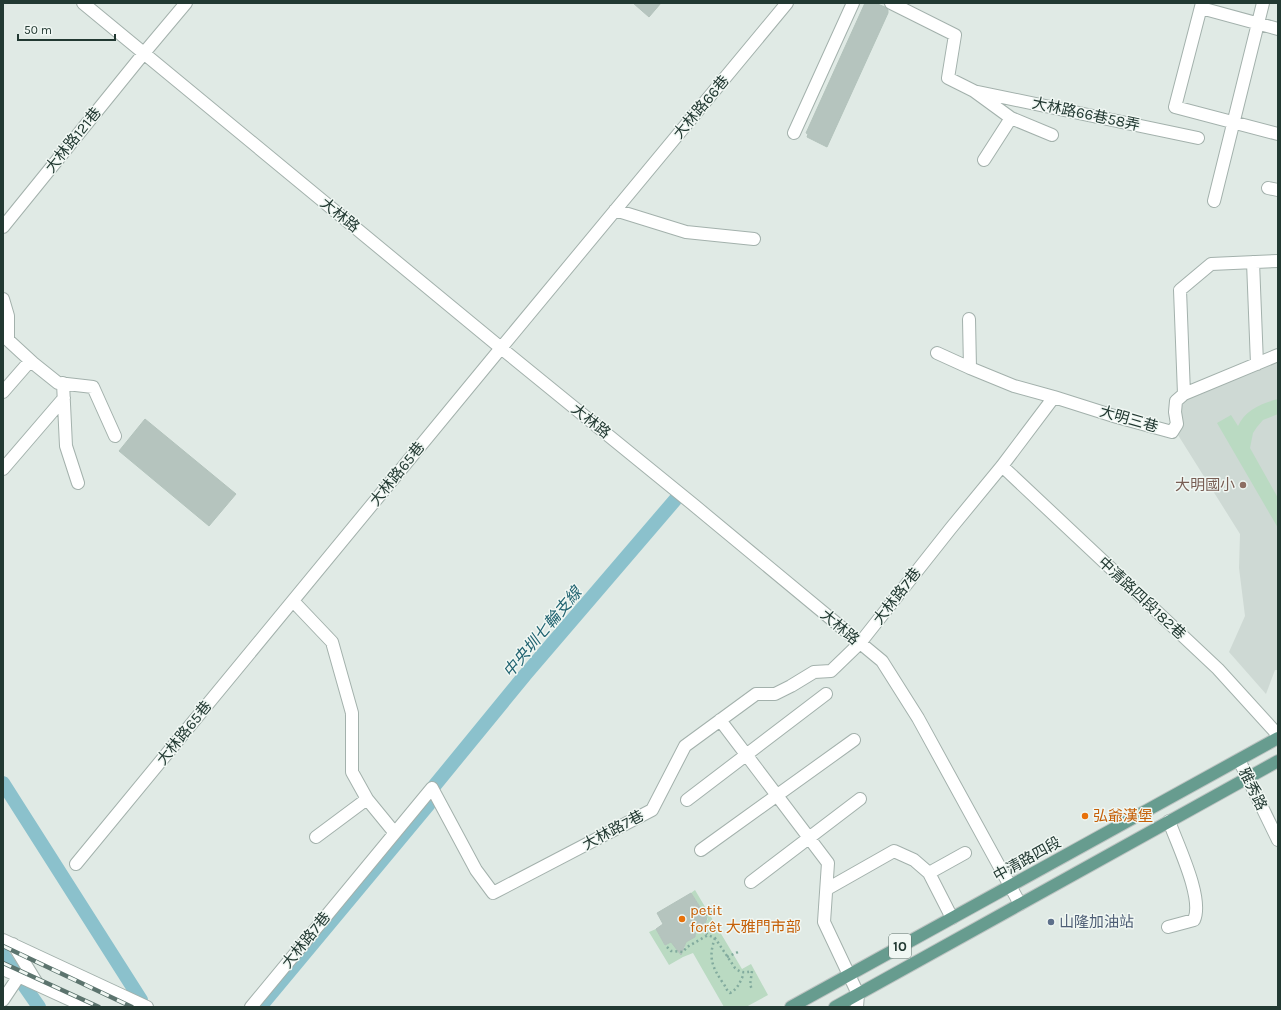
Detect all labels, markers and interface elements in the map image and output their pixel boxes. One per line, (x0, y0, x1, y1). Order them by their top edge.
scale bar (18, 16, 115, 42)
text: 50 m (24, 23, 52, 37)
street label: 大林路66巷 (669, 72, 733, 142)
street label: 大林路66巷58弄 (1030, 94, 1142, 134)
street label: 大林路121巷 (41, 104, 105, 176)
street label: 大林路 (317, 194, 363, 236)
street label: 大林路 (568, 400, 614, 442)
street label: 大明三巷 (1098, 402, 1160, 436)
street label: 大林路65巷 (366, 438, 428, 510)
place label: 大明國小 (1175, 476, 1235, 494)
marker: 大明國小 (1238, 480, 1248, 490)
street label: 中清路四段182巷 (1095, 553, 1189, 643)
street label: 大林路7巷 (869, 564, 925, 628)
water label: 中央圳七輪支線 (499, 581, 587, 681)
street label: 大林路 (817, 606, 863, 648)
street label: 大林路65巷 (153, 697, 215, 769)
street label: 雅秀路 (1235, 765, 1271, 813)
street label: 大林路7巷 (579, 806, 647, 854)
place label: 弘爺漢堡 (1093, 807, 1153, 825)
marker: 弘爺漢堡 (1080, 811, 1090, 821)
street label: 中清路四段 (990, 833, 1064, 885)
place label: petit forêt 大雅門市部 (690, 901, 801, 936)
street label: 大林路7巷 (278, 908, 334, 972)
place label: 山隆加油站 (1059, 913, 1134, 931)
marker: petit forêt 大雅門市部 (677, 914, 687, 924)
marker: 山隆加油站 (1046, 917, 1056, 927)
road number: 10 (889, 934, 911, 958)

